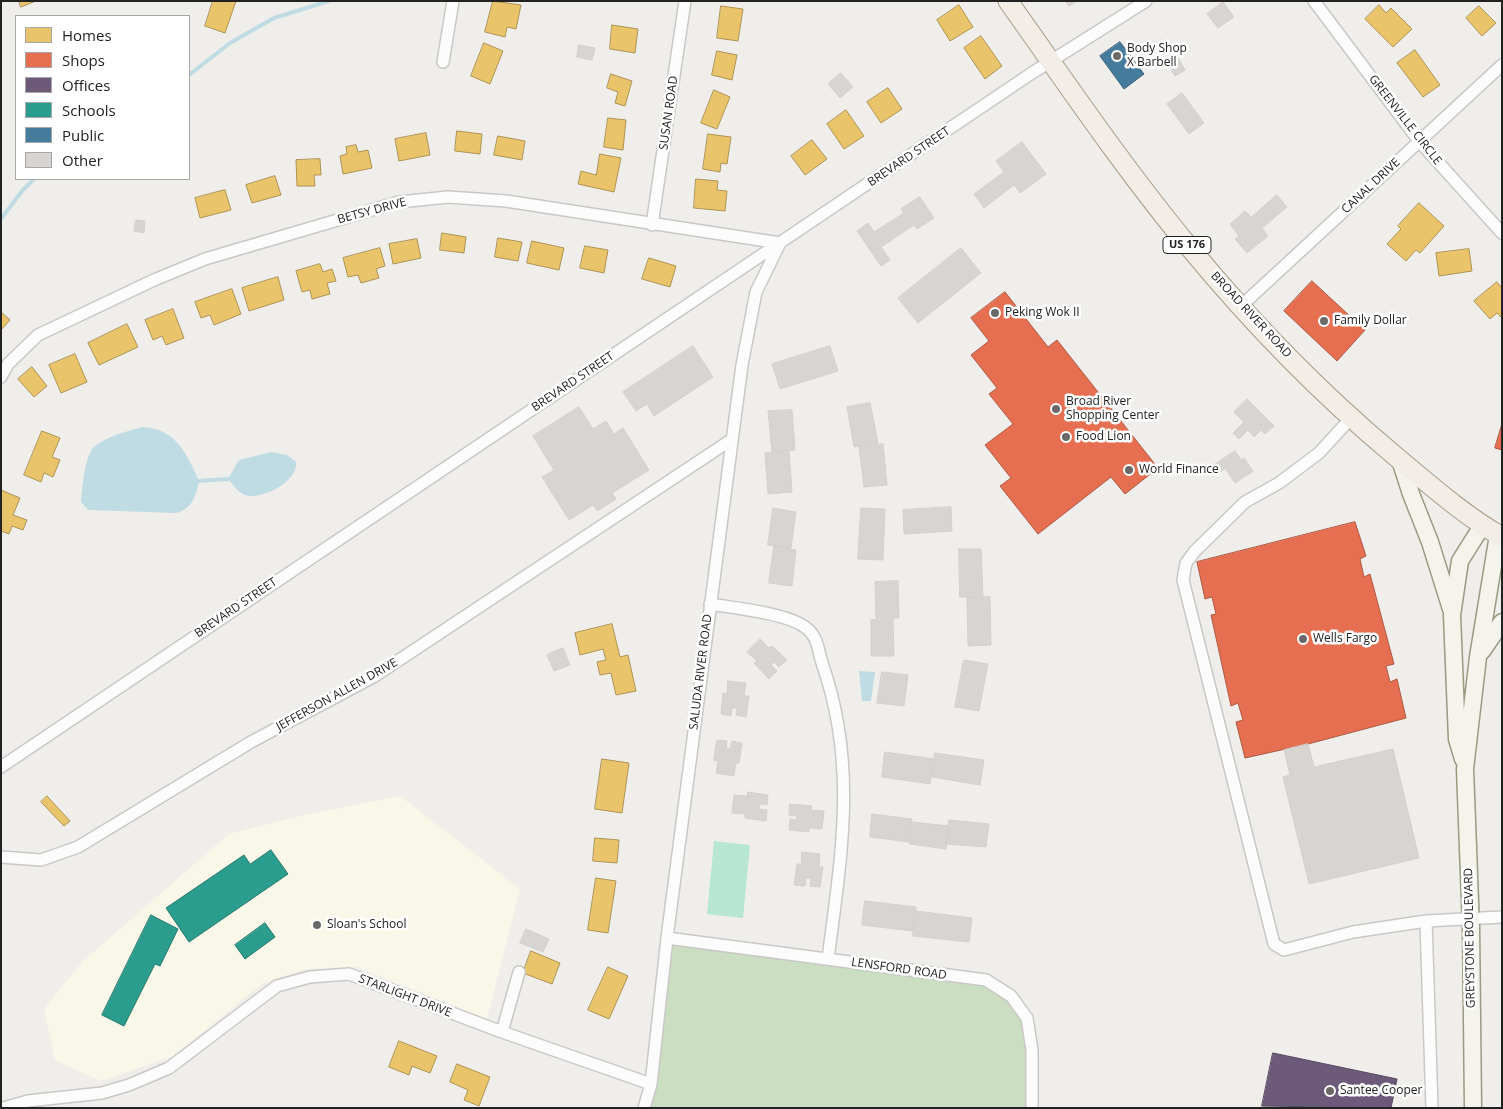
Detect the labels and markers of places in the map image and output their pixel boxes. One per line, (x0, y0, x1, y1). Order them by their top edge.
place label: Body Shop X Barbell (1127, 42, 1187, 70)
marker: Body Shop X Barbell (1111, 50, 1123, 62)
place label: Peking Wok II (1005, 306, 1080, 320)
marker: Peking Wok II (989, 307, 1001, 319)
place label: Family Dollar (1334, 314, 1407, 328)
marker: Family Dollar (1318, 315, 1330, 327)
place label: Broad River Shopping Center (1066, 395, 1159, 423)
marker: Broad River Shopping Center (1050, 403, 1062, 415)
place label: Food Lion (1076, 430, 1131, 444)
marker: Food Lion (1060, 431, 1072, 443)
place label: World Finance (1139, 463, 1219, 477)
marker: World Finance (1123, 464, 1135, 476)
place label: Wells Fargo (1313, 632, 1377, 646)
marker: Wells Fargo (1297, 633, 1309, 645)
place label: Sloan's School (327, 918, 406, 932)
marker: Sloan's School (311, 919, 323, 931)
place label: Santee Cooper (1340, 1084, 1422, 1098)
marker: Santee Cooper (1324, 1085, 1336, 1097)

